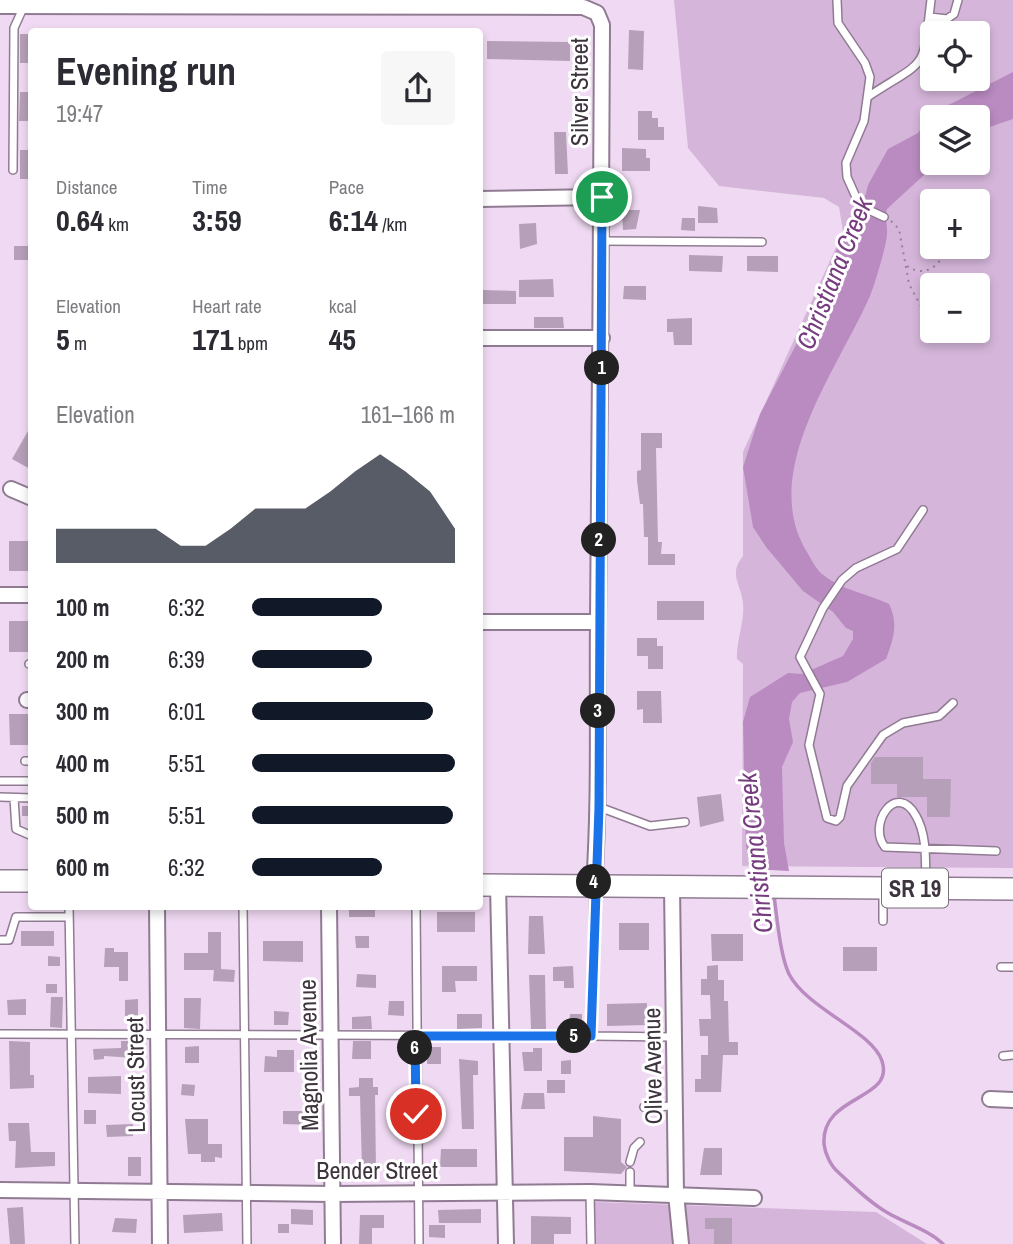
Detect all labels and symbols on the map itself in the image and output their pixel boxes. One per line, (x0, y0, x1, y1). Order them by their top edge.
street label: Silver Street (563, 37, 595, 146)
pin (572, 167, 632, 227)
water label: Christiana Creek (788, 190, 881, 354)
pin: 1 (584, 350, 620, 386)
pin: 2 (582, 522, 616, 558)
pin: 3 (580, 694, 616, 728)
water label: Christiana Creek (729, 770, 781, 935)
pin: 4 (576, 864, 612, 900)
road number: SR 19 (882, 868, 948, 908)
street label: Magnolia Avenue (291, 979, 325, 1131)
street label: Olive Avenue (635, 1007, 669, 1125)
street label: Locust Street (118, 1016, 152, 1133)
pin: 5 (556, 1018, 592, 1054)
pin: 6 (398, 1030, 432, 1066)
pin (386, 1084, 446, 1144)
street label: Bender Street (316, 1154, 438, 1186)

